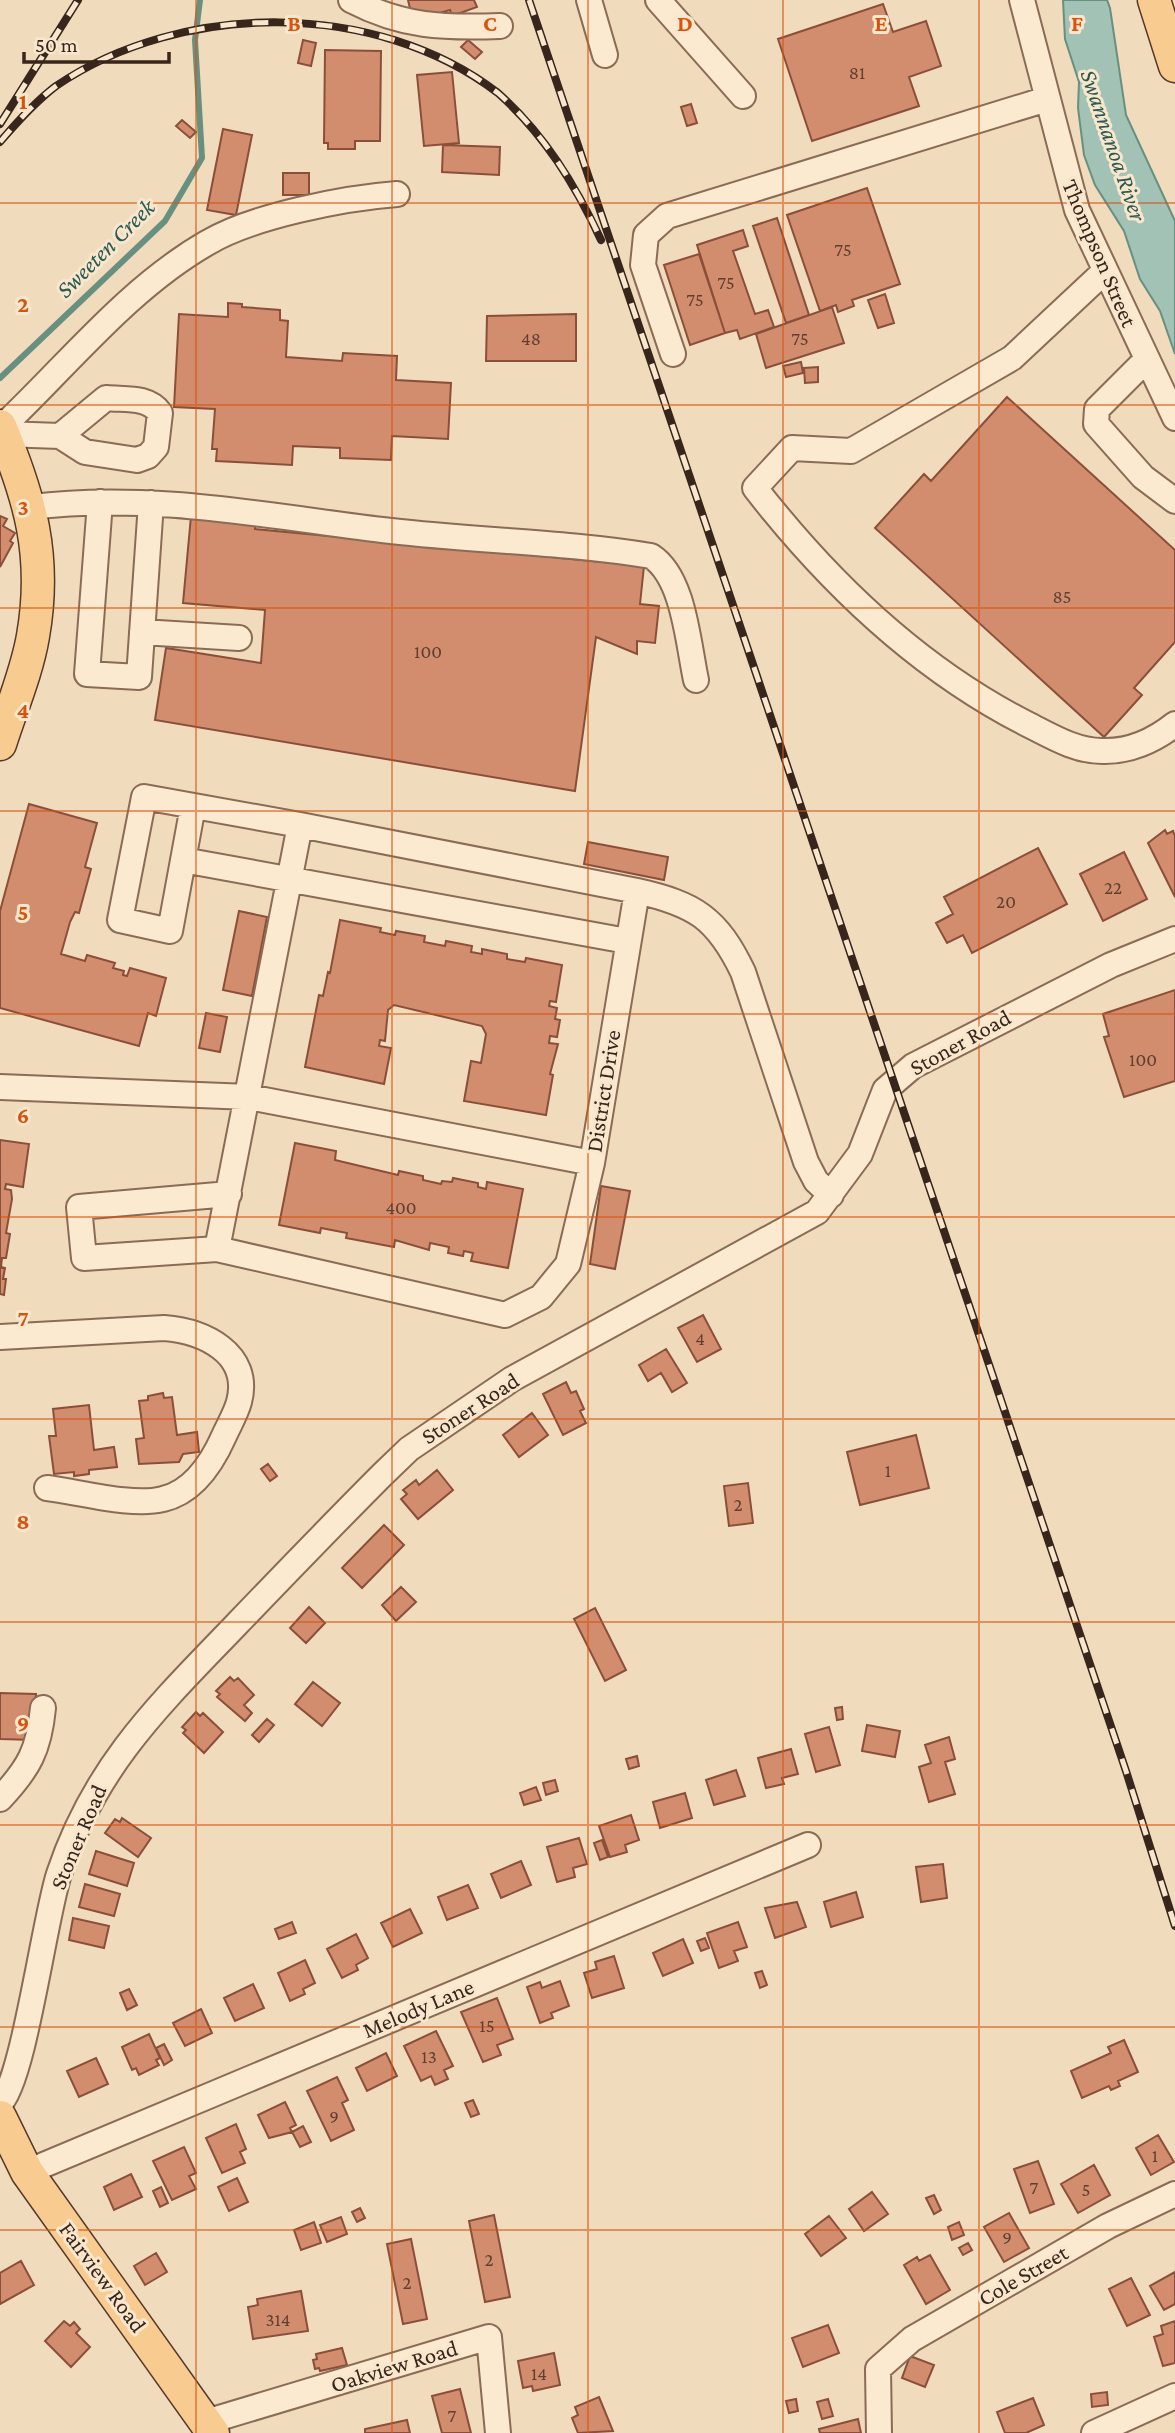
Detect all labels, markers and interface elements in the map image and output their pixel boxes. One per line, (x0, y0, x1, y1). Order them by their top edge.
text: B (287, 10, 301, 36)
text: C (483, 10, 497, 36)
text: D (677, 10, 693, 36)
text: E (874, 10, 888, 36)
text: F (1071, 10, 1083, 36)
scale bar (24, 21, 170, 65)
text: 50 m (35, 33, 78, 57)
house number: 81 (849, 62, 865, 83)
water label: Swannanoa River (1075, 66, 1153, 225)
text: 1 (19, 88, 28, 114)
street label: Thompson Street (1057, 175, 1143, 331)
water label: Sweeten Creek (50, 192, 161, 303)
house number: 75 (834, 239, 852, 260)
house number: 75 (717, 272, 735, 293)
house number: 75 (686, 289, 704, 310)
text: 2 (17, 291, 29, 317)
house number: 48 (521, 328, 541, 349)
house number: 75 (791, 328, 809, 349)
text: 3 (17, 494, 29, 520)
house number: 85 (1053, 586, 1071, 607)
house number: 100 (414, 641, 442, 662)
text: 4 (17, 697, 29, 723)
house number: 22 (1104, 877, 1122, 898)
house number: 20 (996, 891, 1016, 912)
text: 5 (17, 899, 29, 925)
street label: Stoner Road (905, 1004, 1015, 1080)
street label: District Drive (580, 1028, 626, 1154)
house number: 100 (1129, 1049, 1157, 1070)
text: 6 (17, 1102, 29, 1128)
house number: 400 (385, 1197, 417, 1218)
text: 7 (17, 1305, 29, 1331)
house number: 4 (695, 1328, 705, 1349)
street label: Stoner Road (416, 1367, 524, 1449)
house number: 1 (885, 1460, 891, 1481)
house number: 2 (733, 1494, 743, 1515)
text: 8 (16, 1508, 30, 1534)
text: 9 (17, 1710, 29, 1736)
street label: Stoner Road (44, 1781, 112, 1893)
street label: Melody Lane (358, 1973, 478, 2043)
house number: 15 (479, 2015, 495, 2036)
house number: 13 (421, 2046, 437, 2067)
house number: 9 (329, 2106, 339, 2127)
house number: 1 (1152, 2145, 1158, 2166)
house number: 7 (1030, 2177, 1039, 2198)
house number: 5 (1082, 2179, 1090, 2200)
street label: Fairview Road (54, 2217, 152, 2337)
house number: 9 (1002, 2227, 1012, 2248)
street label: Cole Street (974, 2239, 1073, 2311)
house number: 2 (484, 2249, 494, 2270)
house number: 2 (402, 2272, 412, 2293)
house number: 314 (265, 2309, 291, 2330)
street label: Oakview Road (327, 2334, 461, 2398)
house number: 14 (531, 2363, 547, 2384)
house number: 7 (448, 2405, 457, 2426)

